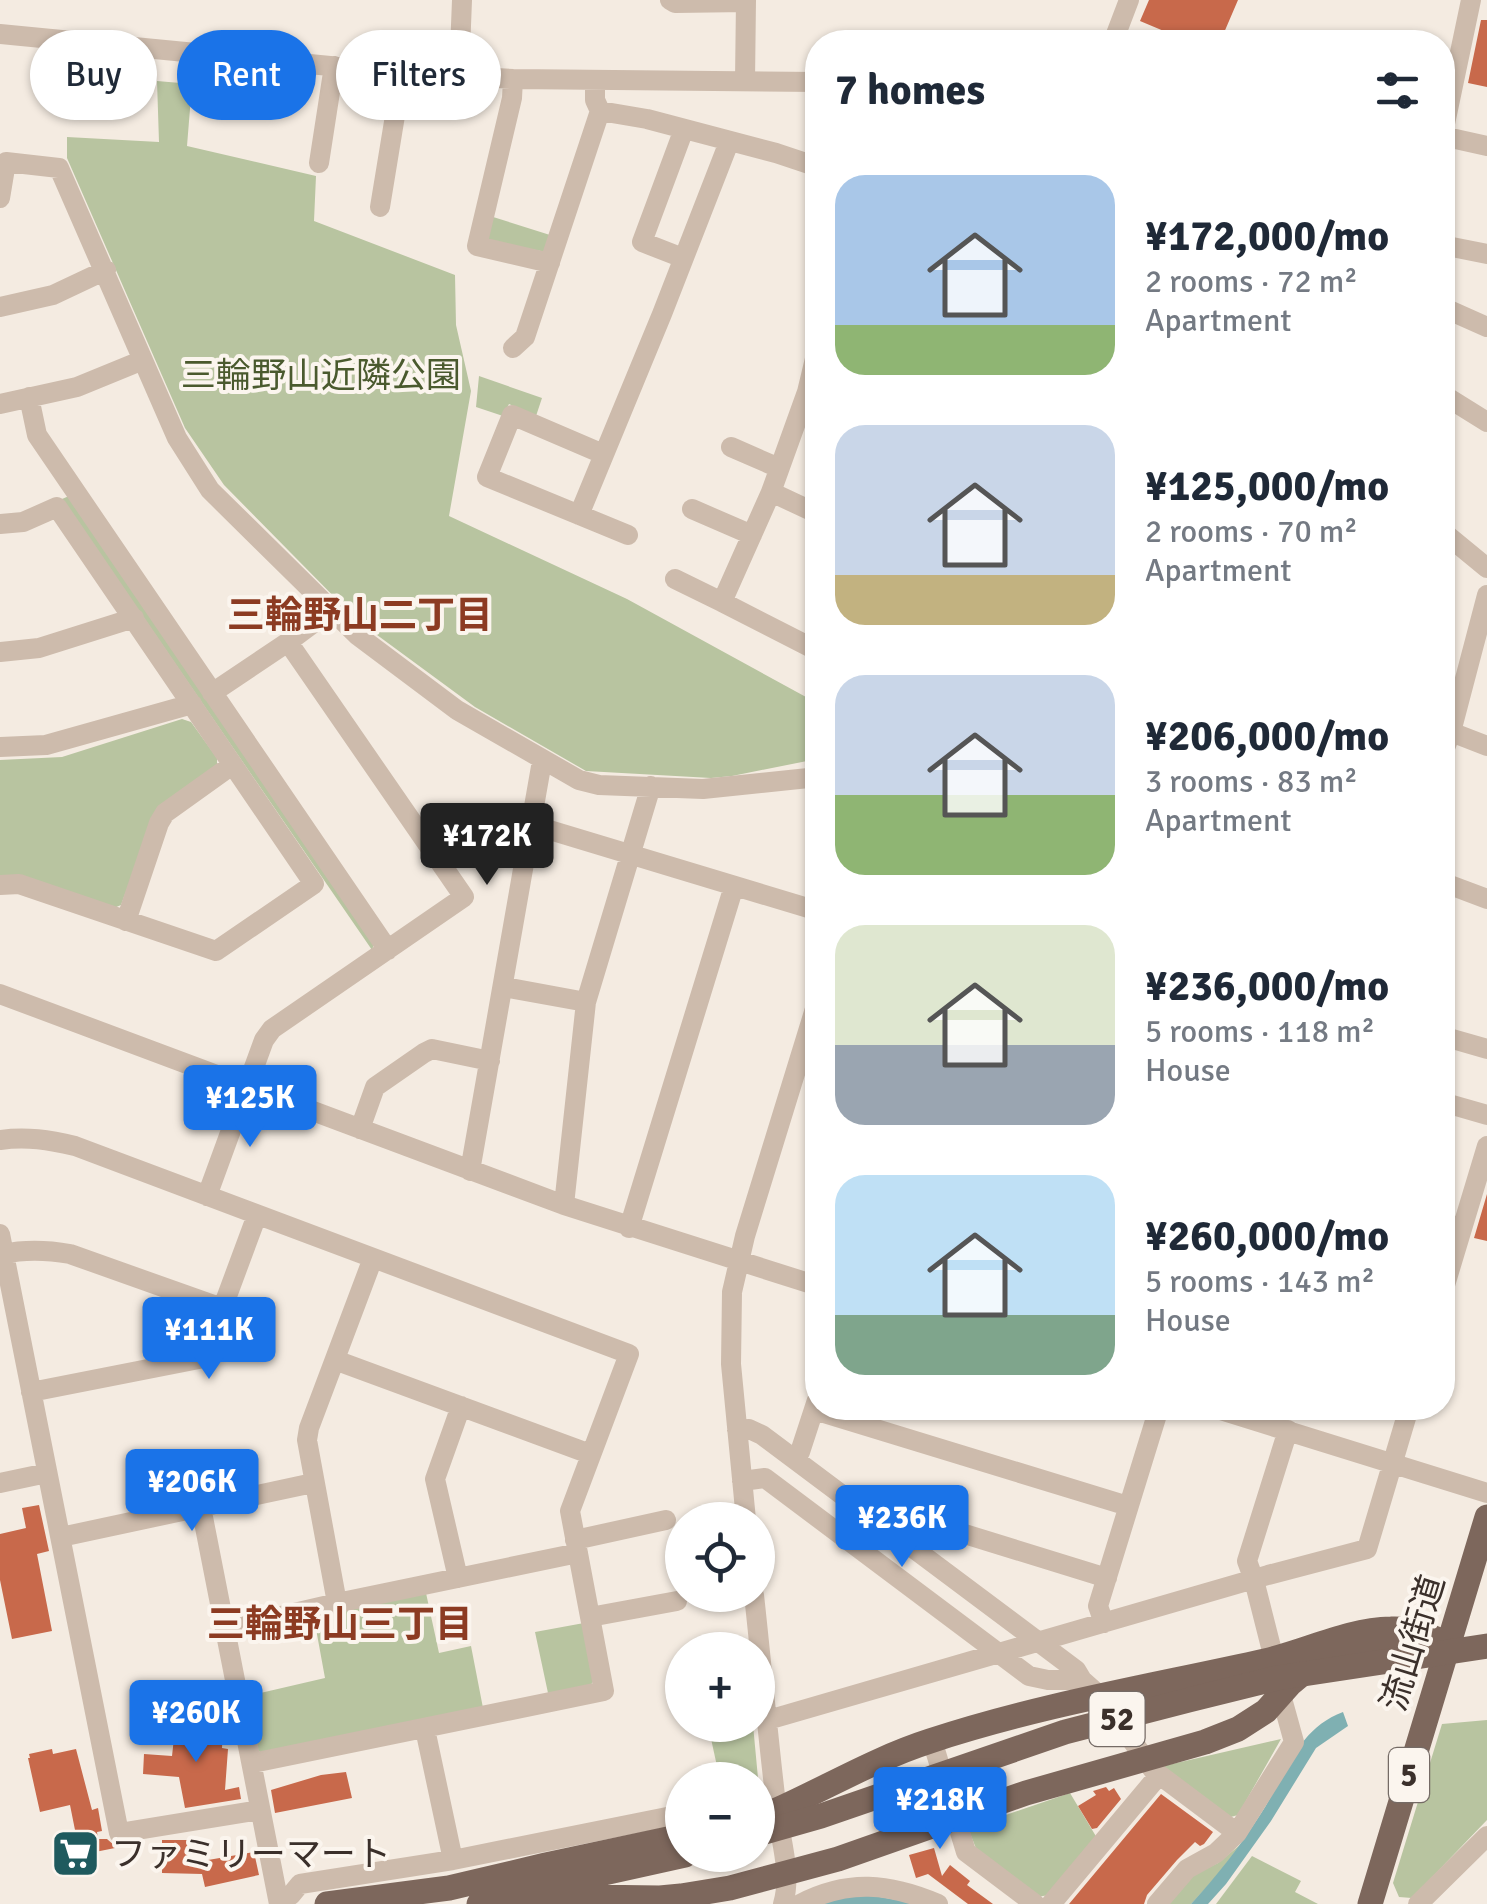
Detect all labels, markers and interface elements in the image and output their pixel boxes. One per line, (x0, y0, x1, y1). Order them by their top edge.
chip: Buy (30, 30, 157, 120)
chip: Rent (177, 30, 316, 120)
chip: Filters (336, 30, 501, 120)
icon: filters (1370, 63, 1425, 118)
text: 7 homes (835, 65, 985, 116)
text: ¥172,000/mo (1145, 211, 1389, 262)
icon: home (915, 215, 1035, 335)
text: 2 rooms · 72 m² (1145, 262, 1358, 301)
text: Apartment (1145, 301, 1292, 340)
park label: 三輪野山近隣公園 (181, 354, 461, 397)
text: ¥125,000/mo (1145, 461, 1389, 512)
icon: home (915, 465, 1035, 585)
text: 2 rooms · 70 m² (1145, 512, 1358, 551)
text: Apartment (1145, 551, 1292, 590)
district label: 三輪野山二丁目 (227, 592, 493, 639)
text: ¥206,000/mo (1145, 711, 1389, 762)
icon: home (915, 715, 1035, 835)
text: 3 rooms · 83 m² (1145, 762, 1358, 801)
text: Apartment (1145, 801, 1292, 840)
pin: ¥172K (417, 803, 557, 888)
text: ¥172K (443, 816, 531, 855)
text: ¥236,000/mo (1145, 961, 1389, 1012)
icon: home (915, 965, 1035, 1085)
text: 5 rooms · 118 m² (1145, 1012, 1375, 1051)
text: House (1145, 1051, 1231, 1090)
pin: ¥125K (180, 1065, 320, 1150)
text: ¥125K (206, 1078, 294, 1117)
text: ¥260,000/mo (1145, 1211, 1389, 1262)
icon: home (915, 1215, 1035, 1335)
text: 5 rooms · 143 m² (1145, 1262, 1375, 1301)
pin: ¥111K (139, 1297, 279, 1382)
text: House (1145, 1301, 1231, 1340)
text: ¥111K (165, 1310, 253, 1349)
pin: ¥206K (122, 1449, 262, 1534)
text: ¥206K (148, 1462, 236, 1501)
pin: ¥236K (832, 1485, 972, 1570)
text: ¥236K (858, 1498, 946, 1537)
map controls (665, 1502, 775, 1872)
button: locate (665, 1502, 775, 1612)
street label: 流山街道 (1372, 1570, 1454, 1716)
district label: 三輪野山三丁目 (207, 1601, 473, 1648)
button: + (665, 1632, 775, 1742)
pin: ¥260K (126, 1680, 266, 1765)
road number: 52 (1090, 1692, 1144, 1746)
text: ¥260K (152, 1693, 240, 1732)
road number: 5 (1389, 1748, 1429, 1802)
button: − (665, 1762, 775, 1872)
pin: ¥218K (870, 1767, 1010, 1852)
text: ¥218K (896, 1780, 984, 1819)
supermarket icon: ファミリーマート (50, 1828, 102, 1880)
place label: ファミリーマート (111, 1833, 391, 1876)

